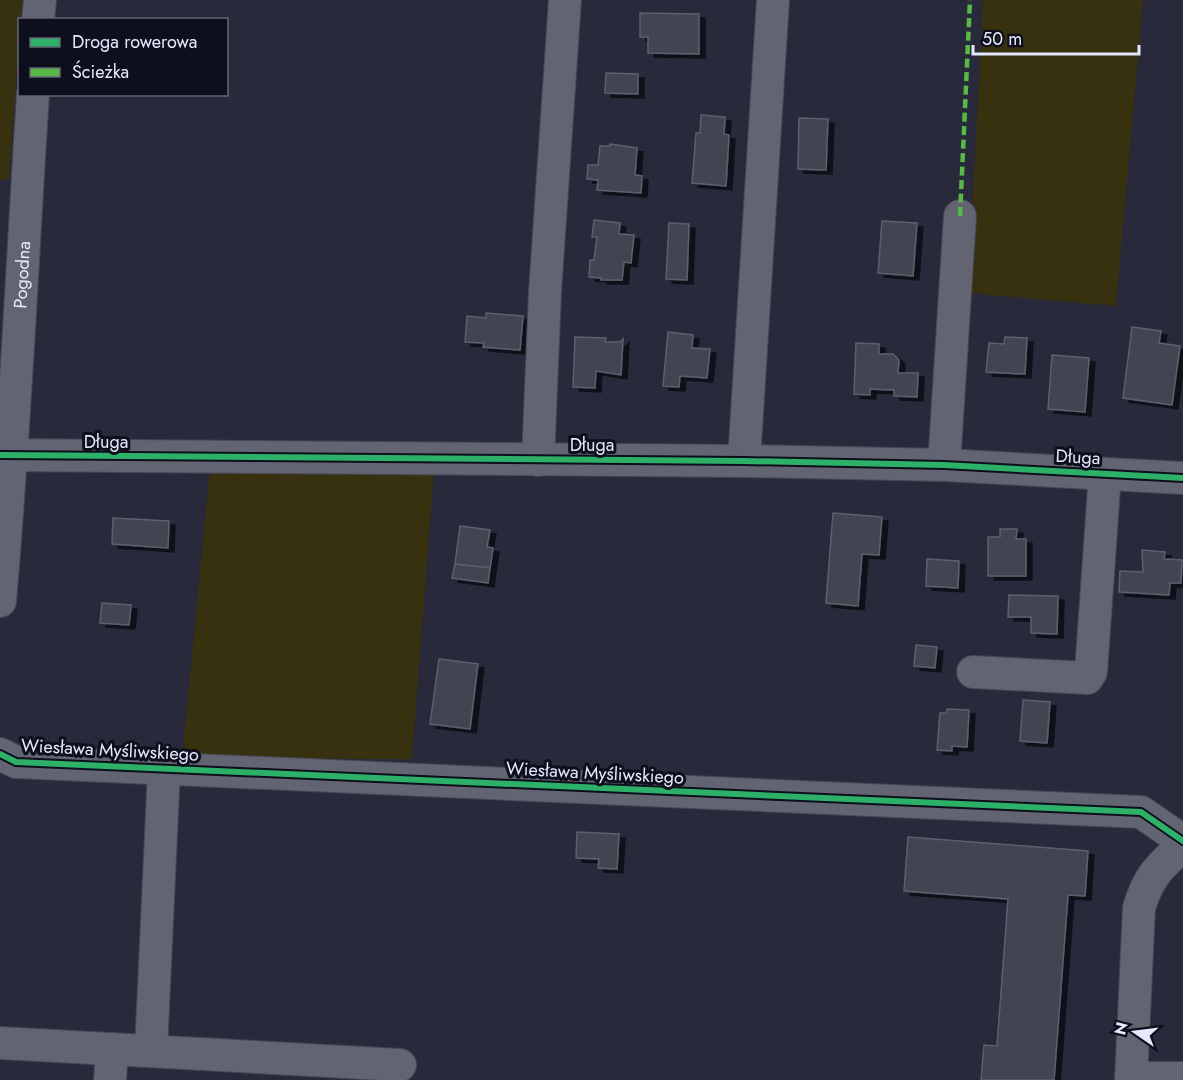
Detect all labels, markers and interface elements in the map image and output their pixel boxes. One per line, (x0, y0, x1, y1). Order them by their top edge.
legend (18, 18, 228, 96)
scale bar (973, 18, 1140, 56)
text: 50 m (982, 26, 1022, 52)
text: Droga rowerowa (72, 29, 197, 55)
text: Ścieżka (72, 59, 129, 85)
street label: Pogodna (7, 240, 37, 309)
street label: Długa (84, 429, 128, 455)
street label: Długa (570, 432, 614, 458)
street label: Długa (1055, 443, 1101, 471)
street label: Wiesława Myśliwskiego (20, 732, 200, 768)
street label: Wiesława Myśliwskiego (505, 755, 685, 791)
north arrow (1105, 1002, 1165, 1062)
text: N (1108, 1020, 1134, 1037)

